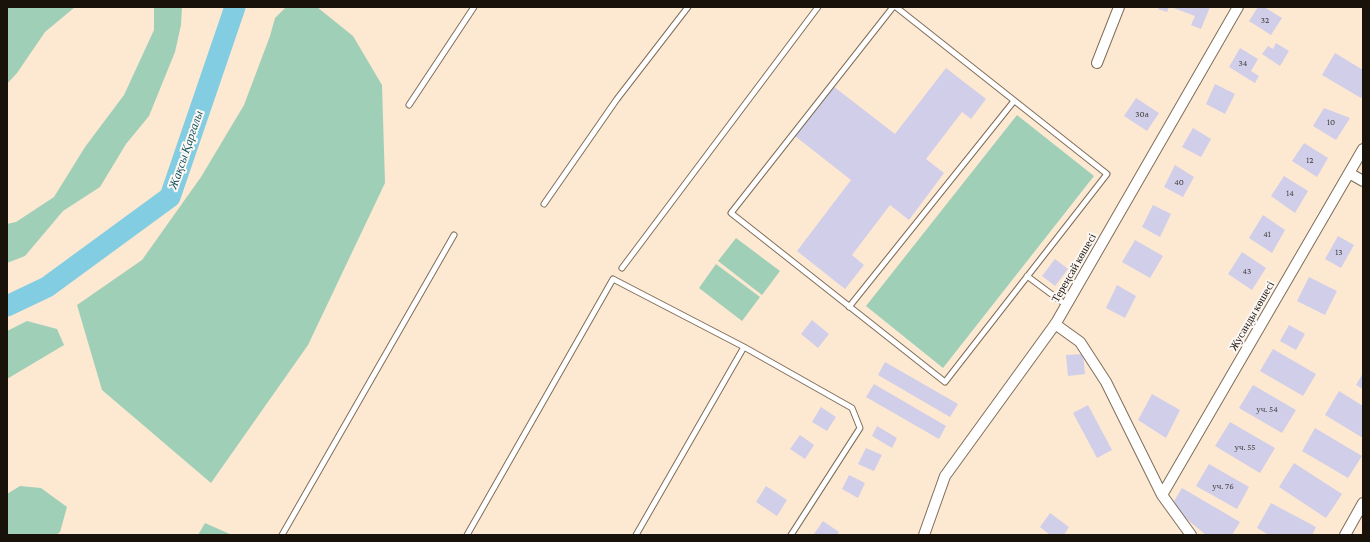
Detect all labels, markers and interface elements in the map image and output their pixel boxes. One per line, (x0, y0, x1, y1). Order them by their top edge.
house number: 32 (1261, 15, 1269, 25)
house number: 34 (1239, 58, 1247, 68)
water label: Жақсы Қарғалы (166, 109, 206, 191)
house number: 30а (1135, 109, 1149, 119)
house number: 10 (1327, 117, 1335, 127)
house number: 12 (1306, 155, 1314, 165)
house number: 40 (1174, 177, 1184, 187)
house number: 14 (1286, 188, 1294, 198)
house number: 41 (1263, 229, 1271, 239)
street label: Тереңсай көшесі (1049, 231, 1099, 305)
house number: 13 (1335, 247, 1343, 257)
house number: 43 (1243, 266, 1251, 276)
street label: Жусанды көшесі (1227, 279, 1277, 353)
house number: уч. 54 (1256, 404, 1278, 414)
house number: уч. 55 (1234, 442, 1256, 452)
house number: уч. 76 (1212, 481, 1234, 491)

